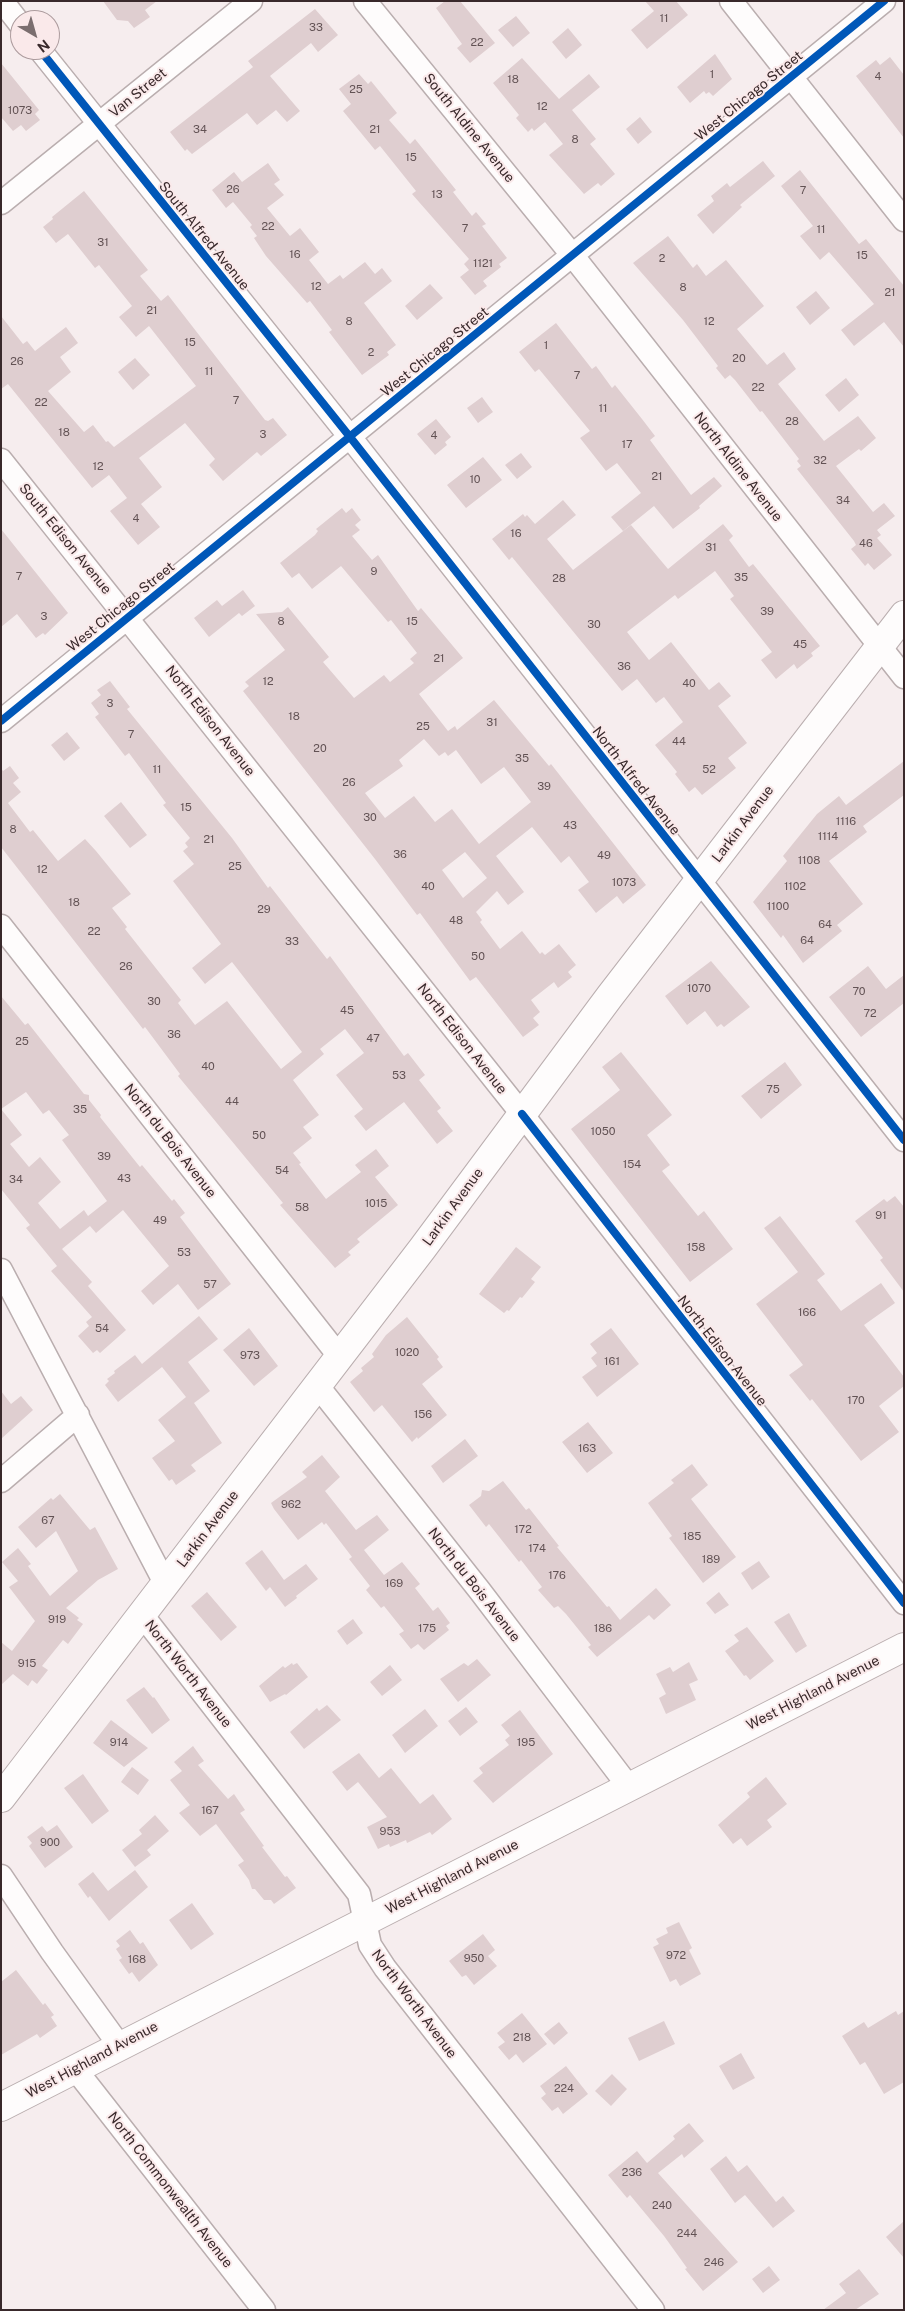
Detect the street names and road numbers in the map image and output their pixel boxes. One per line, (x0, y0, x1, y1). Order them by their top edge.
street label: West Chicago Street (692, 47, 806, 145)
street label: Van Street (106, 65, 170, 121)
street label: South Aldine Avenue (420, 70, 518, 186)
street label: South Alfred Avenue (155, 178, 253, 294)
street label: West Chicago Street (378, 303, 492, 401)
street label: North Aldine Avenue (690, 409, 786, 525)
street label: South Edison Avenue (15, 480, 115, 598)
street label: West Chicago Street (64, 558, 178, 656)
street label: North Edison Avenue (162, 662, 258, 780)
street label: North Alfred Avenue (588, 723, 684, 839)
street label: Larkin Avenue (709, 782, 777, 866)
street label: North Edison Avenue (414, 980, 510, 1098)
street label: North du Bois Avenue (120, 1081, 220, 1201)
street label: Larkin Avenue (419, 1165, 487, 1249)
street label: North Edison Avenue (674, 1292, 770, 1410)
street label: Larkin Avenue (174, 1487, 242, 1571)
street label: North du Bois Avenue (424, 1525, 524, 1645)
street label: North Worth Avenue (141, 1617, 235, 1731)
street label: West Highland Avenue (744, 1652, 882, 1734)
street label: West Highland Avenue (383, 1836, 521, 1918)
street label: North Worth Avenue (368, 1946, 460, 2062)
street label: West Highland Avenue (23, 2018, 161, 2102)
street label: North Commonwealth Avenue (104, 2109, 236, 2271)

